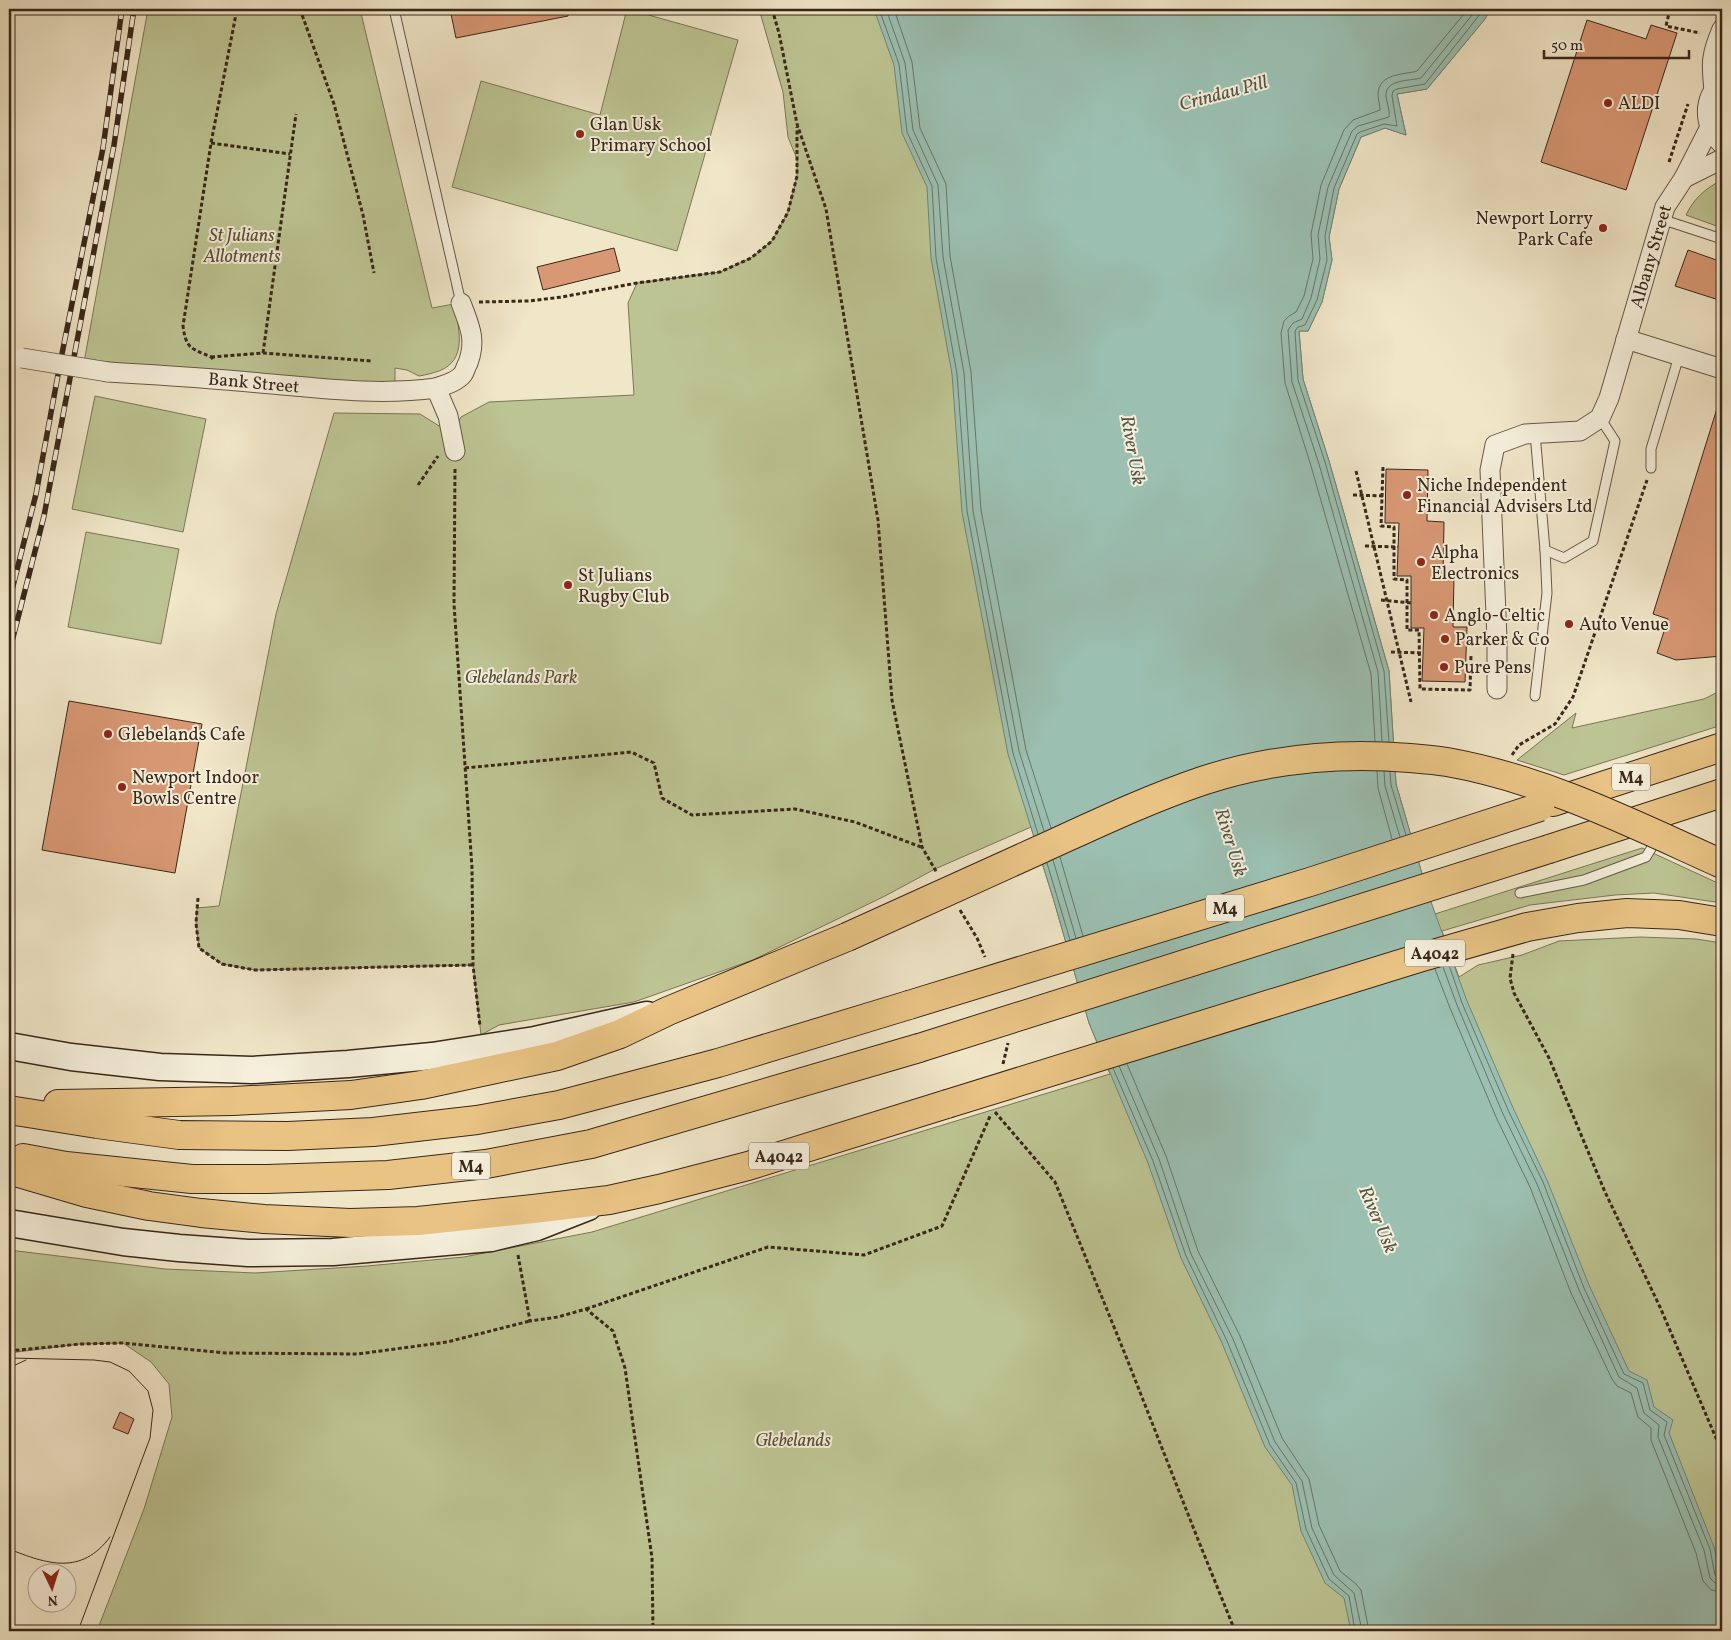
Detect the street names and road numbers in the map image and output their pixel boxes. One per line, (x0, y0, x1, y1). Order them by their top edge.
street label: Albany Street (1625, 202, 1679, 312)
street label: Bank Street (207, 367, 300, 401)
road number: M4 (1612, 764, 1650, 790)
road number: M4 (1206, 894, 1244, 921)
road number: A4042 (1405, 940, 1465, 966)
road number: A4042 (749, 1142, 809, 1170)
road number: M4 (452, 1152, 490, 1180)

